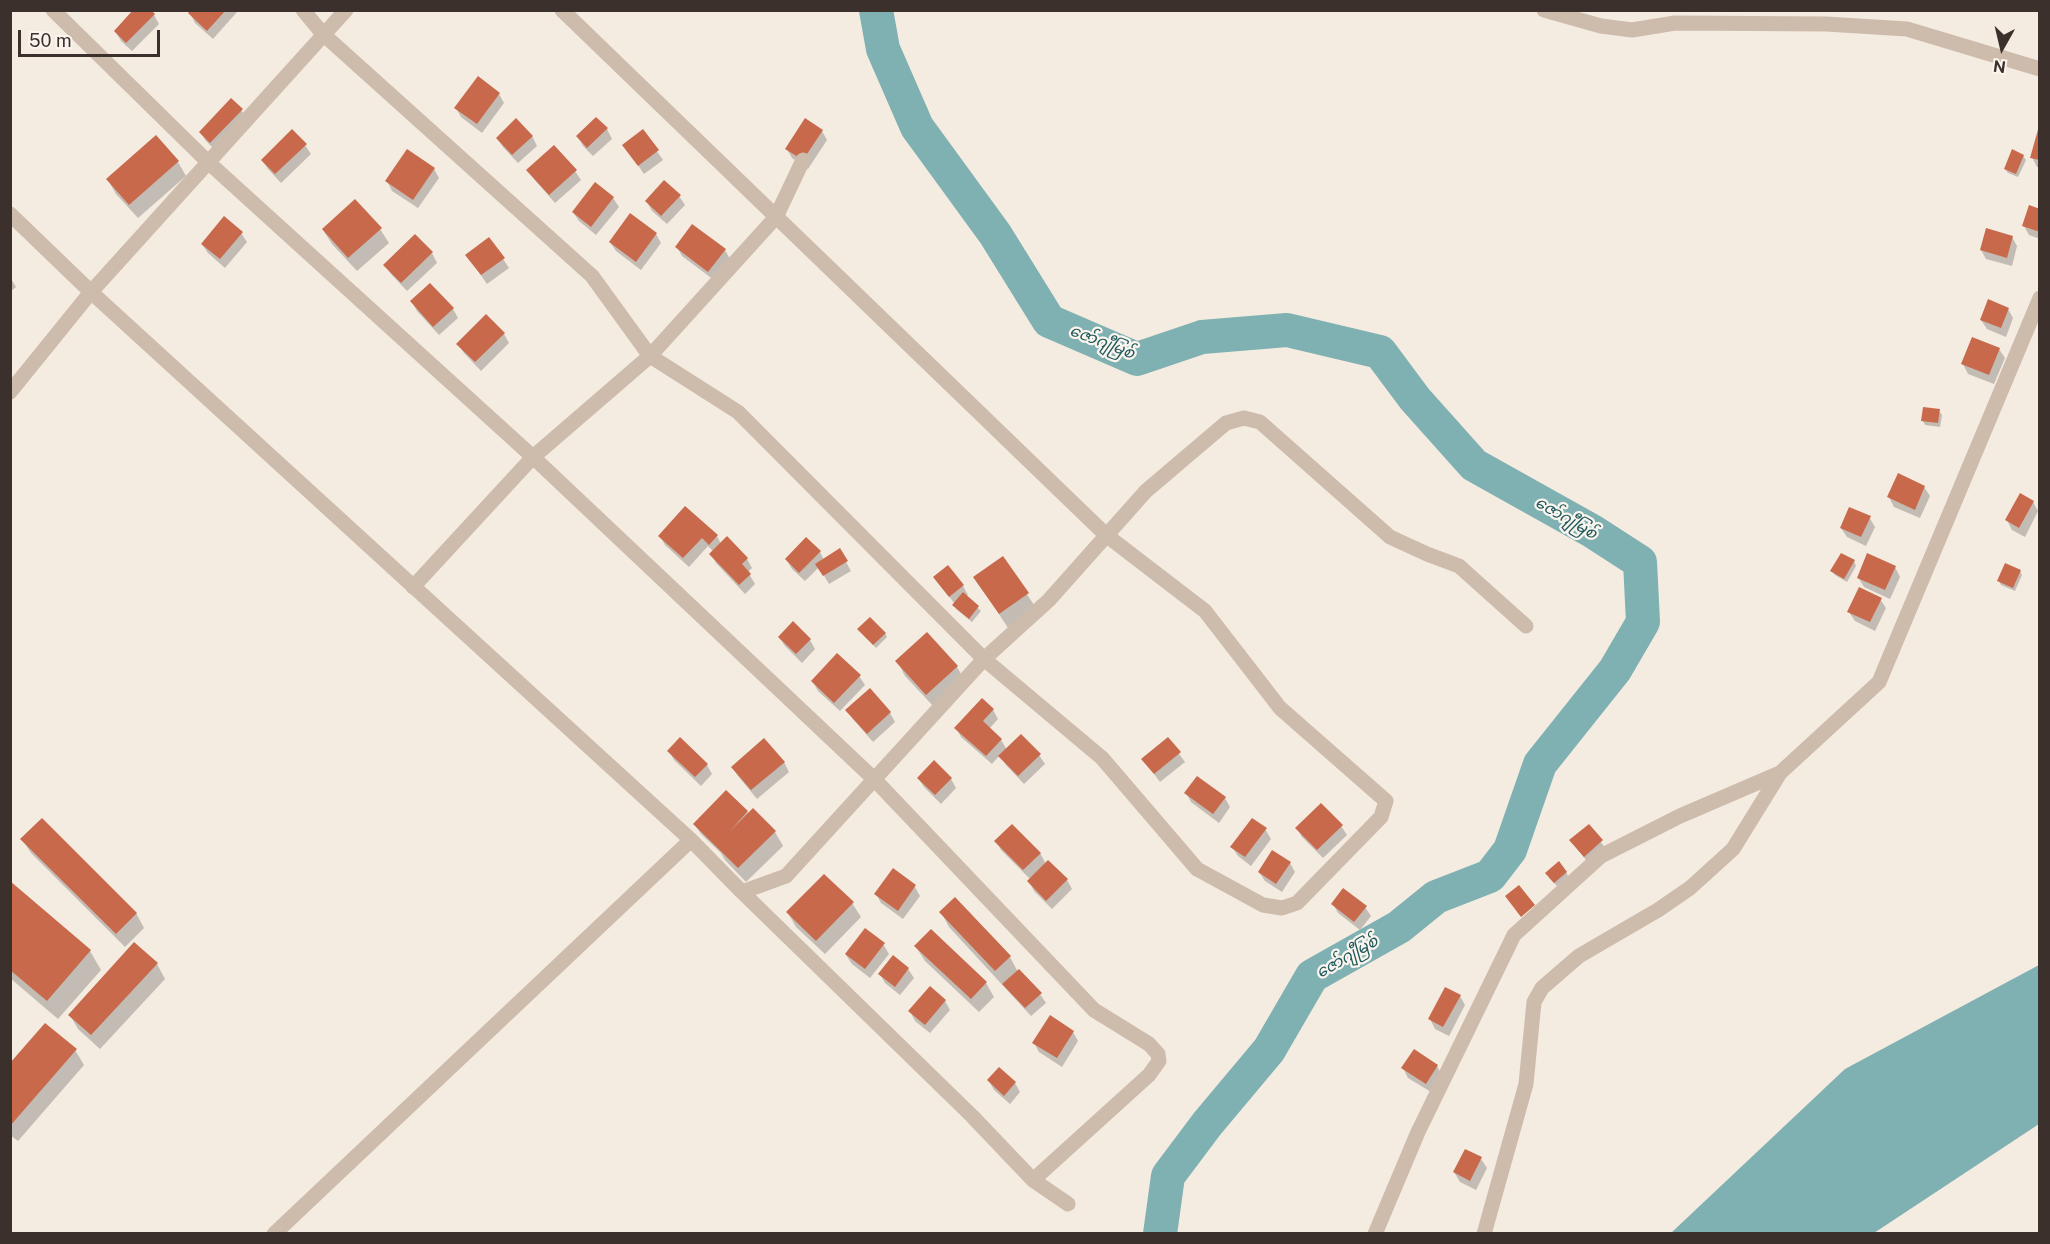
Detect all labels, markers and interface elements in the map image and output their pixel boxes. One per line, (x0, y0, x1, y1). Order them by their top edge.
scale bar (21, 18, 164, 56)
north arrow (1972, 18, 2032, 78)
text: 50 m (29, 30, 72, 51)
text: N (1992, 56, 2007, 77)
water label: ဇော်ဂျီမြစ် (1067, 321, 1137, 363)
water label: ဇော်ဂျီမြစ် (1532, 493, 1600, 543)
water label: ဇော်ဂျီမြစ် (1313, 932, 1381, 982)

